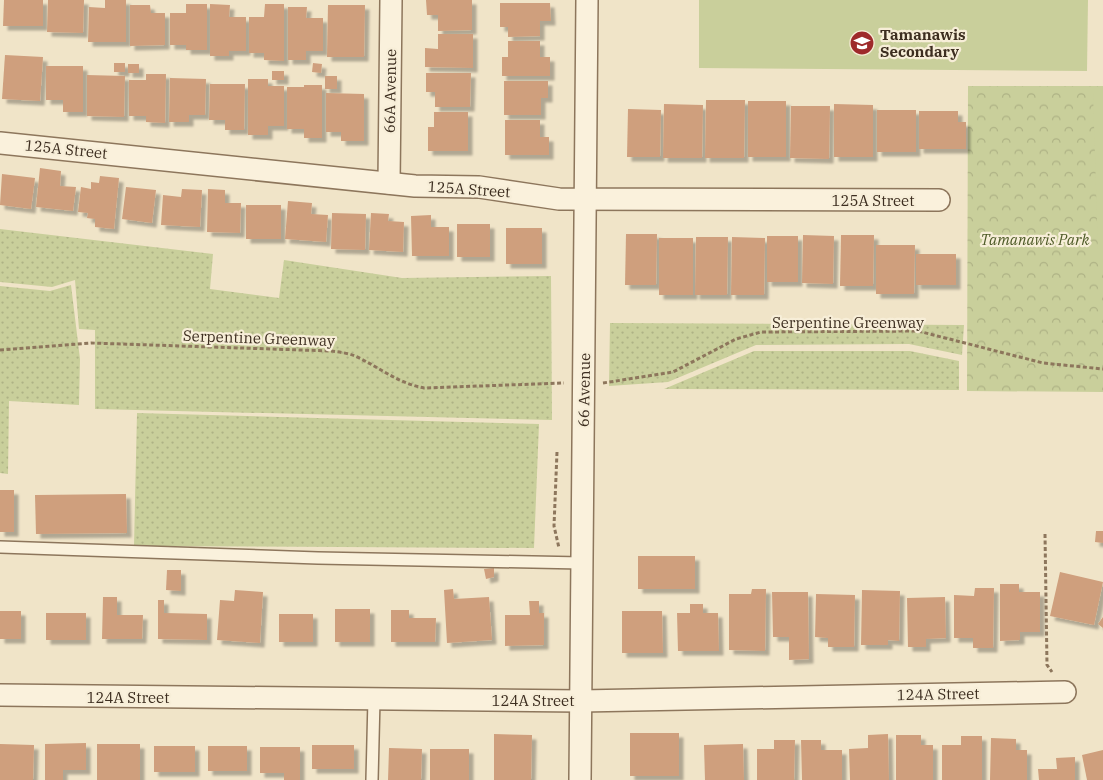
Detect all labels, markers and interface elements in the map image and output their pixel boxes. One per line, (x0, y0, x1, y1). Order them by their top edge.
place label: Tamanawis Secondary (880, 25, 966, 61)
school or university icon: Tamanawis Secondary (849, 30, 875, 56)
street label: 66A Avenue (380, 49, 400, 133)
street label: 125A Street (24, 135, 108, 163)
street label: 125A Street (427, 177, 511, 201)
street label: 125A Street (832, 191, 914, 210)
park label: Tamanawis Park (980, 230, 1090, 249)
street label: Serpentine Greenway (772, 313, 924, 332)
street label: Serpentine Greenway (183, 326, 335, 350)
street label: 66 Avenue (574, 353, 594, 427)
street label: 124A Street (896, 684, 980, 704)
street label: 124A Street (87, 688, 169, 707)
street label: 124A Street (492, 691, 574, 710)

